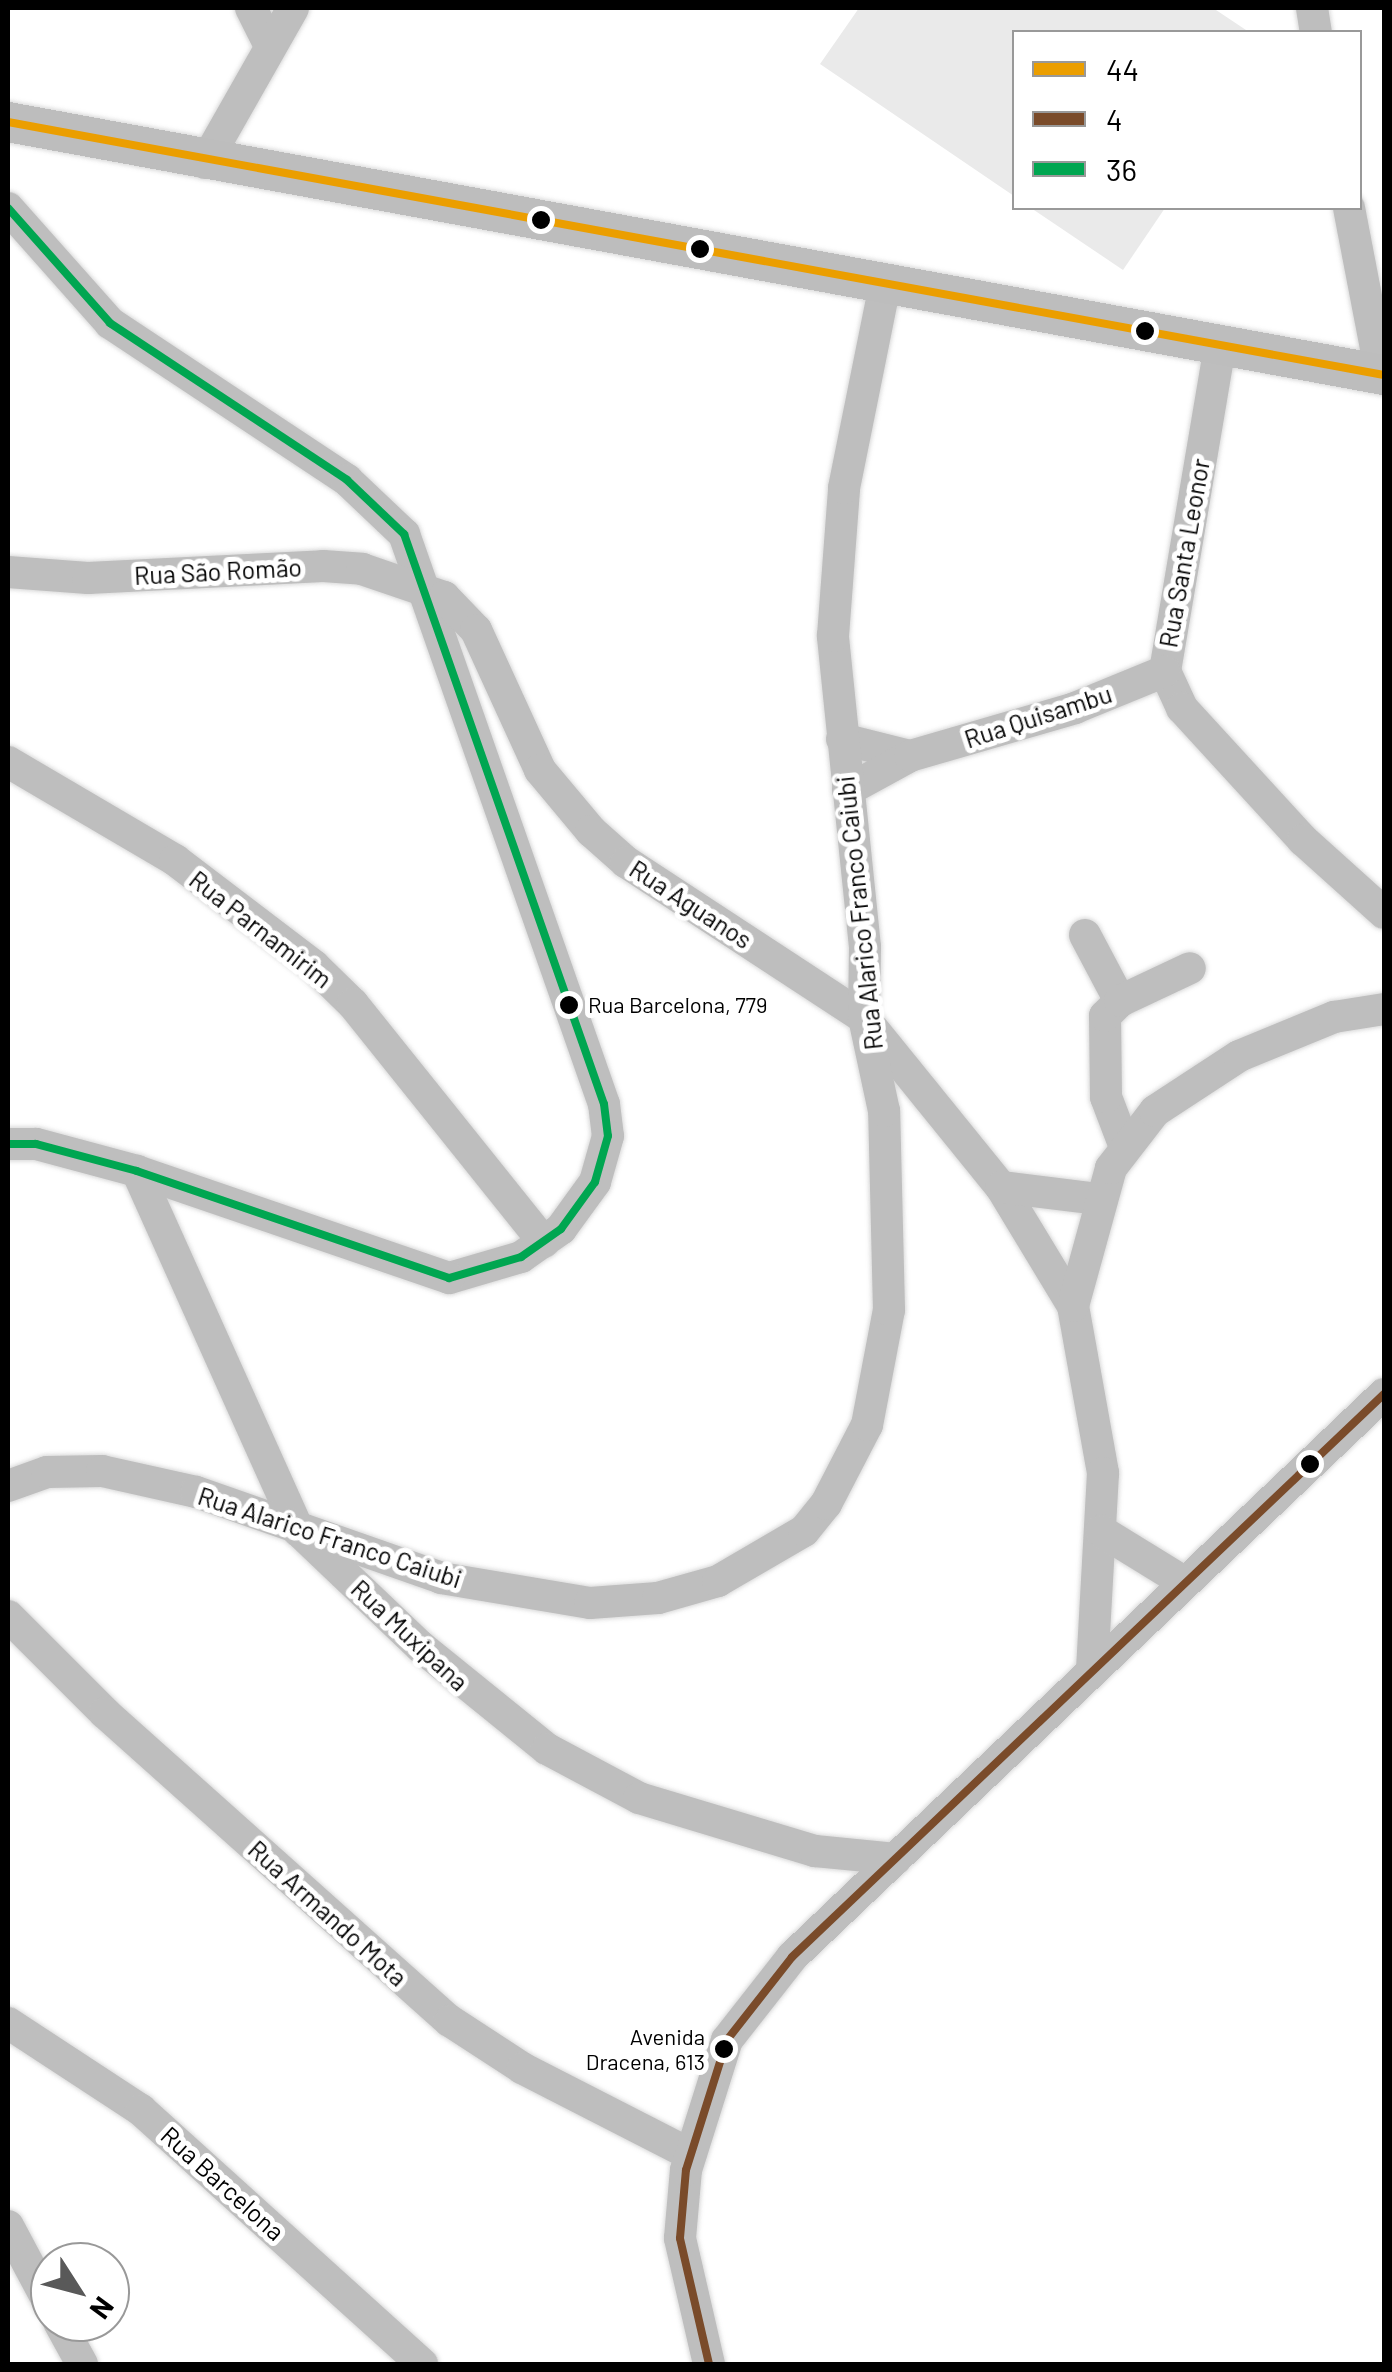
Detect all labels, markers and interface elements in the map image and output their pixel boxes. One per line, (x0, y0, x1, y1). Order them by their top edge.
legend (1012, 30, 1362, 210)
text: 44 (1106, 51, 1139, 87)
text: 4 (1106, 101, 1123, 137)
text: 36 (1106, 151, 1137, 187)
unlabelled marker (531, 210, 551, 230)
unlabelled marker (690, 239, 710, 259)
unlabelled marker (1135, 321, 1155, 341)
street label: Rua Santa Leonor (1153, 456, 1215, 650)
street label: Rua São Romão (133, 552, 303, 590)
street label: Rua Quisambu (961, 678, 1115, 754)
street label: Rua Alarico Franco Caiubi (830, 775, 888, 1051)
street label: Rua Aguanos (624, 853, 758, 955)
street label: Rua Parnamirim (184, 864, 338, 994)
place label: Rua Barcelona, 779 (588, 992, 767, 1018)
marker: Rua Barcelona, 779 (559, 995, 579, 1015)
unlabelled marker (1300, 1454, 1320, 1474)
street label: Rua Alarico Franco Caiubi (194, 1480, 466, 1594)
street label: Rua Muxipana (345, 1573, 475, 1697)
street label: Rua Armando Mota (243, 1834, 413, 1992)
place label: Avenida Dracena, 613 (586, 2023, 705, 2074)
marker: Avenida Dracena, 613 (714, 2039, 734, 2059)
street label: Rua Barcelona (155, 2120, 291, 2246)
north arrow (30, 2242, 130, 2342)
text: N (83, 2291, 122, 2326)

